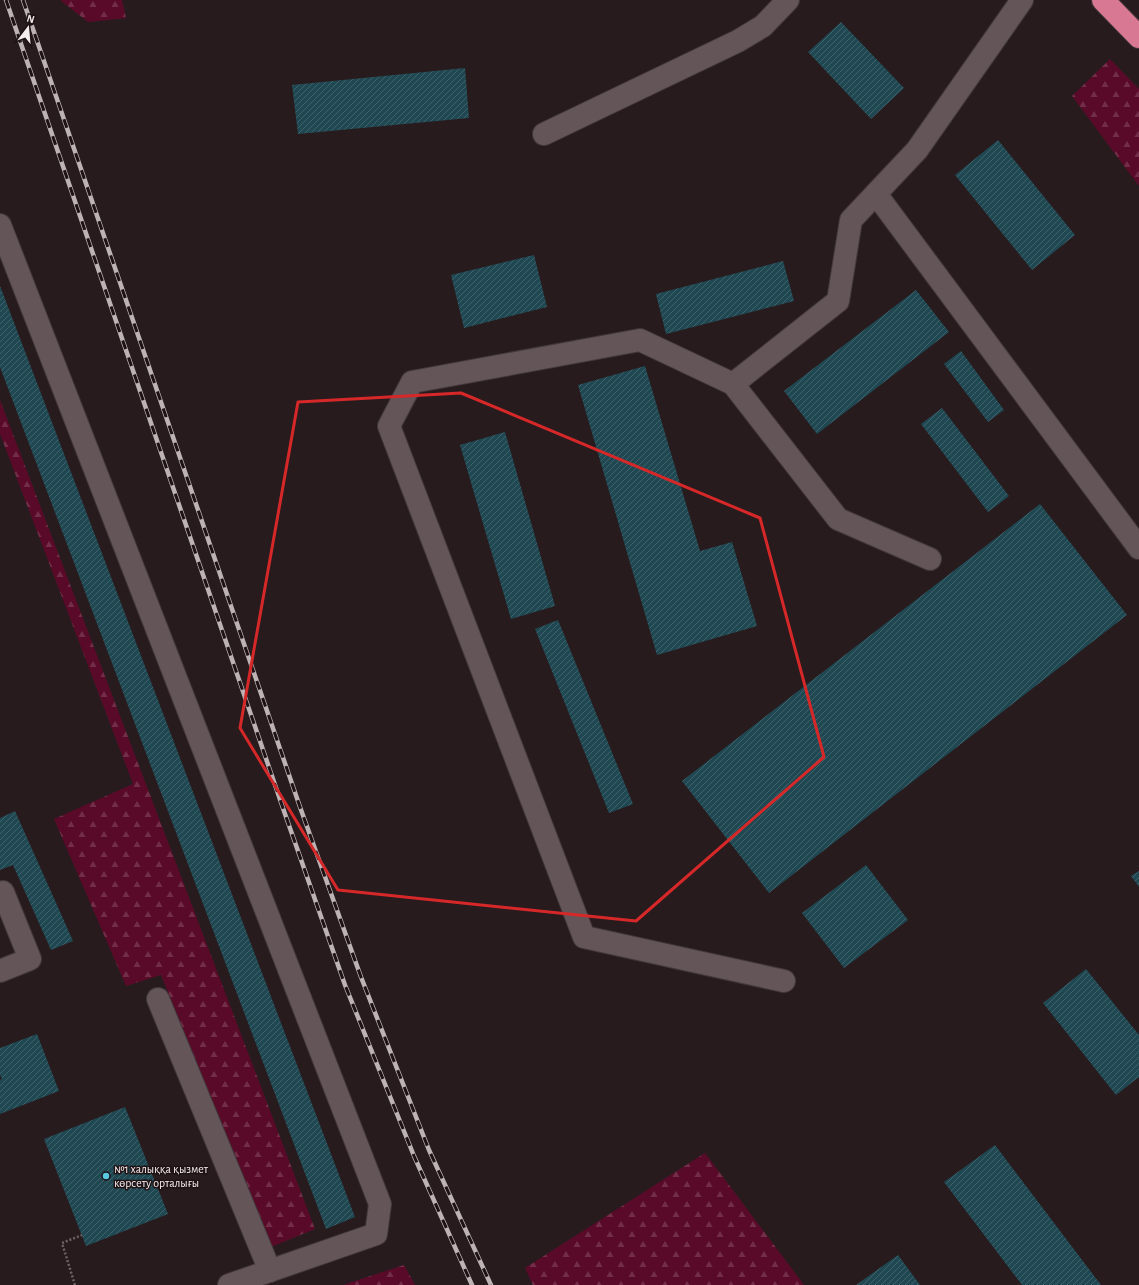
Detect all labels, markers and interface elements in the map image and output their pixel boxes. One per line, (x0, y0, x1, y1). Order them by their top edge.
north arrow (8, 8, 48, 48)
text: N (25, 13, 36, 25)
place label: №1 халыққа қызмет көрсету орталығы (114, 1163, 209, 1190)
marker: №1 халыққа қызмет көрсету орталығы (101, 1171, 111, 1181)

